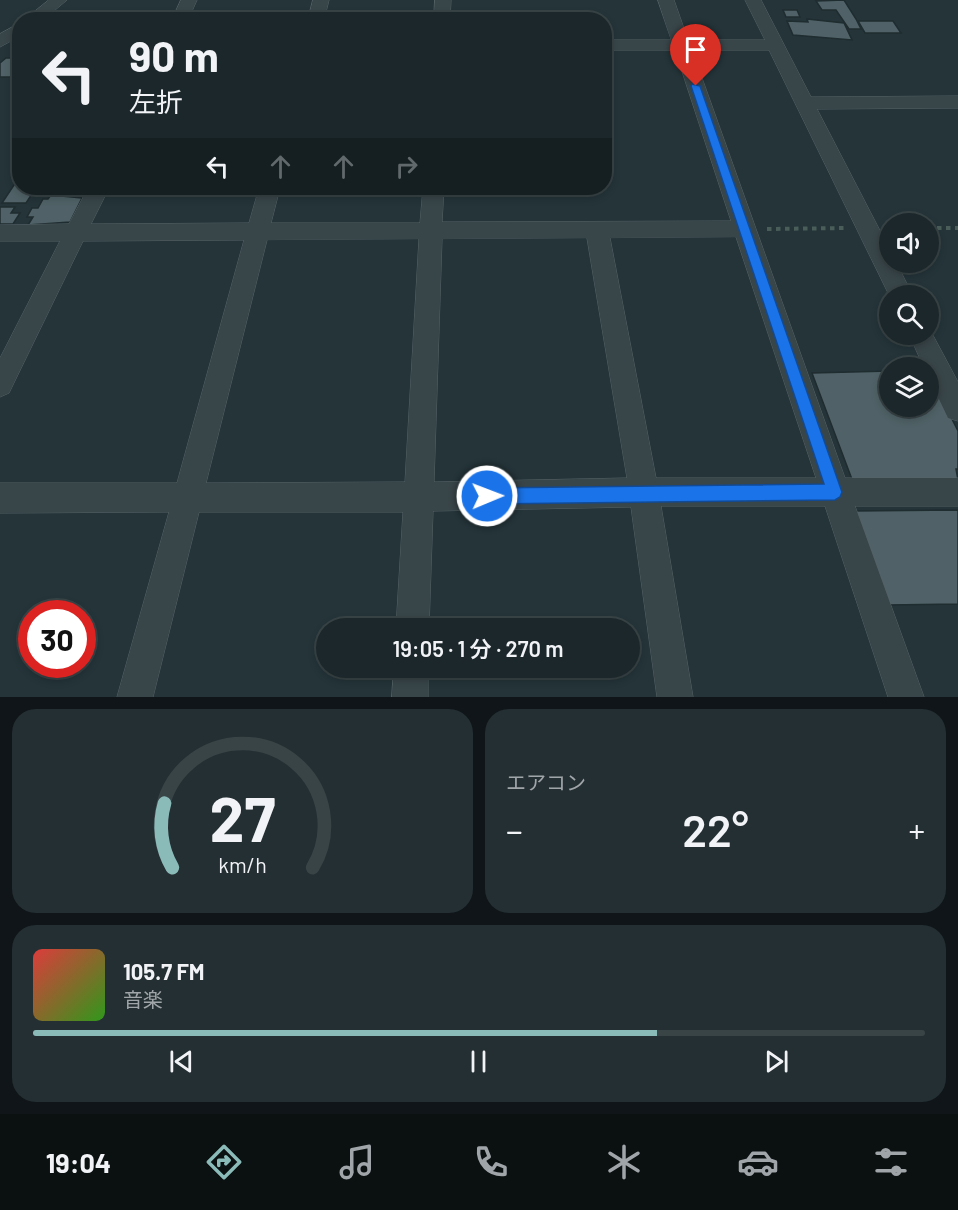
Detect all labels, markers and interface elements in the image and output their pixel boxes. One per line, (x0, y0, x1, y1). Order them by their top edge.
pin (670, 24, 721, 86)
text: 90 m (129, 30, 219, 80)
icon: arrive (679, 33, 712, 66)
icon: left (30, 36, 108, 114)
text: 左折 (129, 85, 183, 117)
icon: left (201, 150, 234, 183)
icon: ahead (264, 150, 297, 183)
icon: ahead (327, 150, 360, 183)
icon: right (390, 150, 423, 183)
map controls (879, 213, 939, 417)
button: sound (879, 213, 939, 273)
button: search (879, 285, 939, 345)
button: layers (879, 357, 939, 417)
position arrow (455, 464, 519, 528)
speed limit sign: 30 (18, 600, 96, 678)
text: 19:05 · 1 分 · 270 m (392, 635, 564, 661)
text: エアコン (506, 770, 586, 794)
text: 27 (210, 780, 275, 854)
text: 22° (682, 802, 749, 856)
text: − (506, 810, 523, 850)
text: + (908, 810, 925, 850)
text: km/h (218, 852, 267, 877)
text: 105.7 FM (123, 958, 205, 984)
text: 音楽 (123, 987, 163, 1011)
icon: previous (165, 1045, 198, 1078)
icon: pause (462, 1045, 495, 1078)
icon: next (760, 1045, 793, 1078)
icon: directions (203, 1141, 245, 1183)
icon: music (336, 1141, 378, 1183)
icon: phone (470, 1141, 512, 1183)
icon: climate (603, 1141, 645, 1183)
icon: car (737, 1141, 779, 1183)
icon: filters (870, 1141, 912, 1183)
text: 19:04 (46, 1146, 111, 1178)

